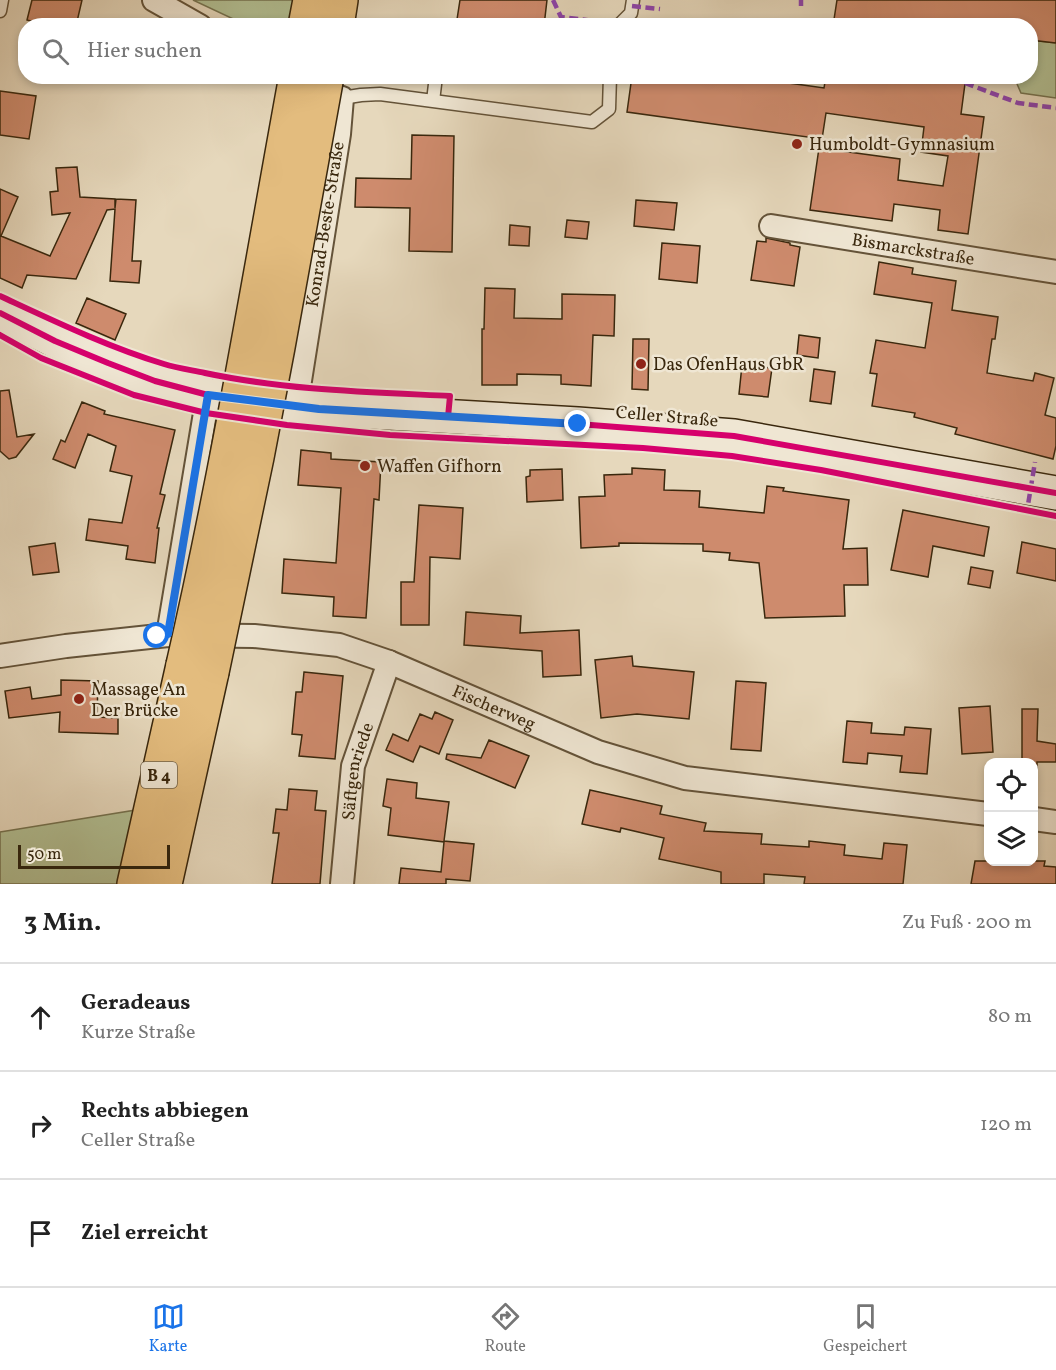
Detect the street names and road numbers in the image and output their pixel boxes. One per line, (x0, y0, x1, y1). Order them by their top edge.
street label: Konrad-Beste-Straße (301, 140, 352, 309)
street label: Bismarckstraße (850, 228, 976, 273)
street label: Celler Straße (615, 401, 719, 434)
street label: Fischerweg (448, 680, 539, 738)
street label: Säftgenriede (337, 719, 381, 822)
road number: B 4 (141, 762, 177, 788)

